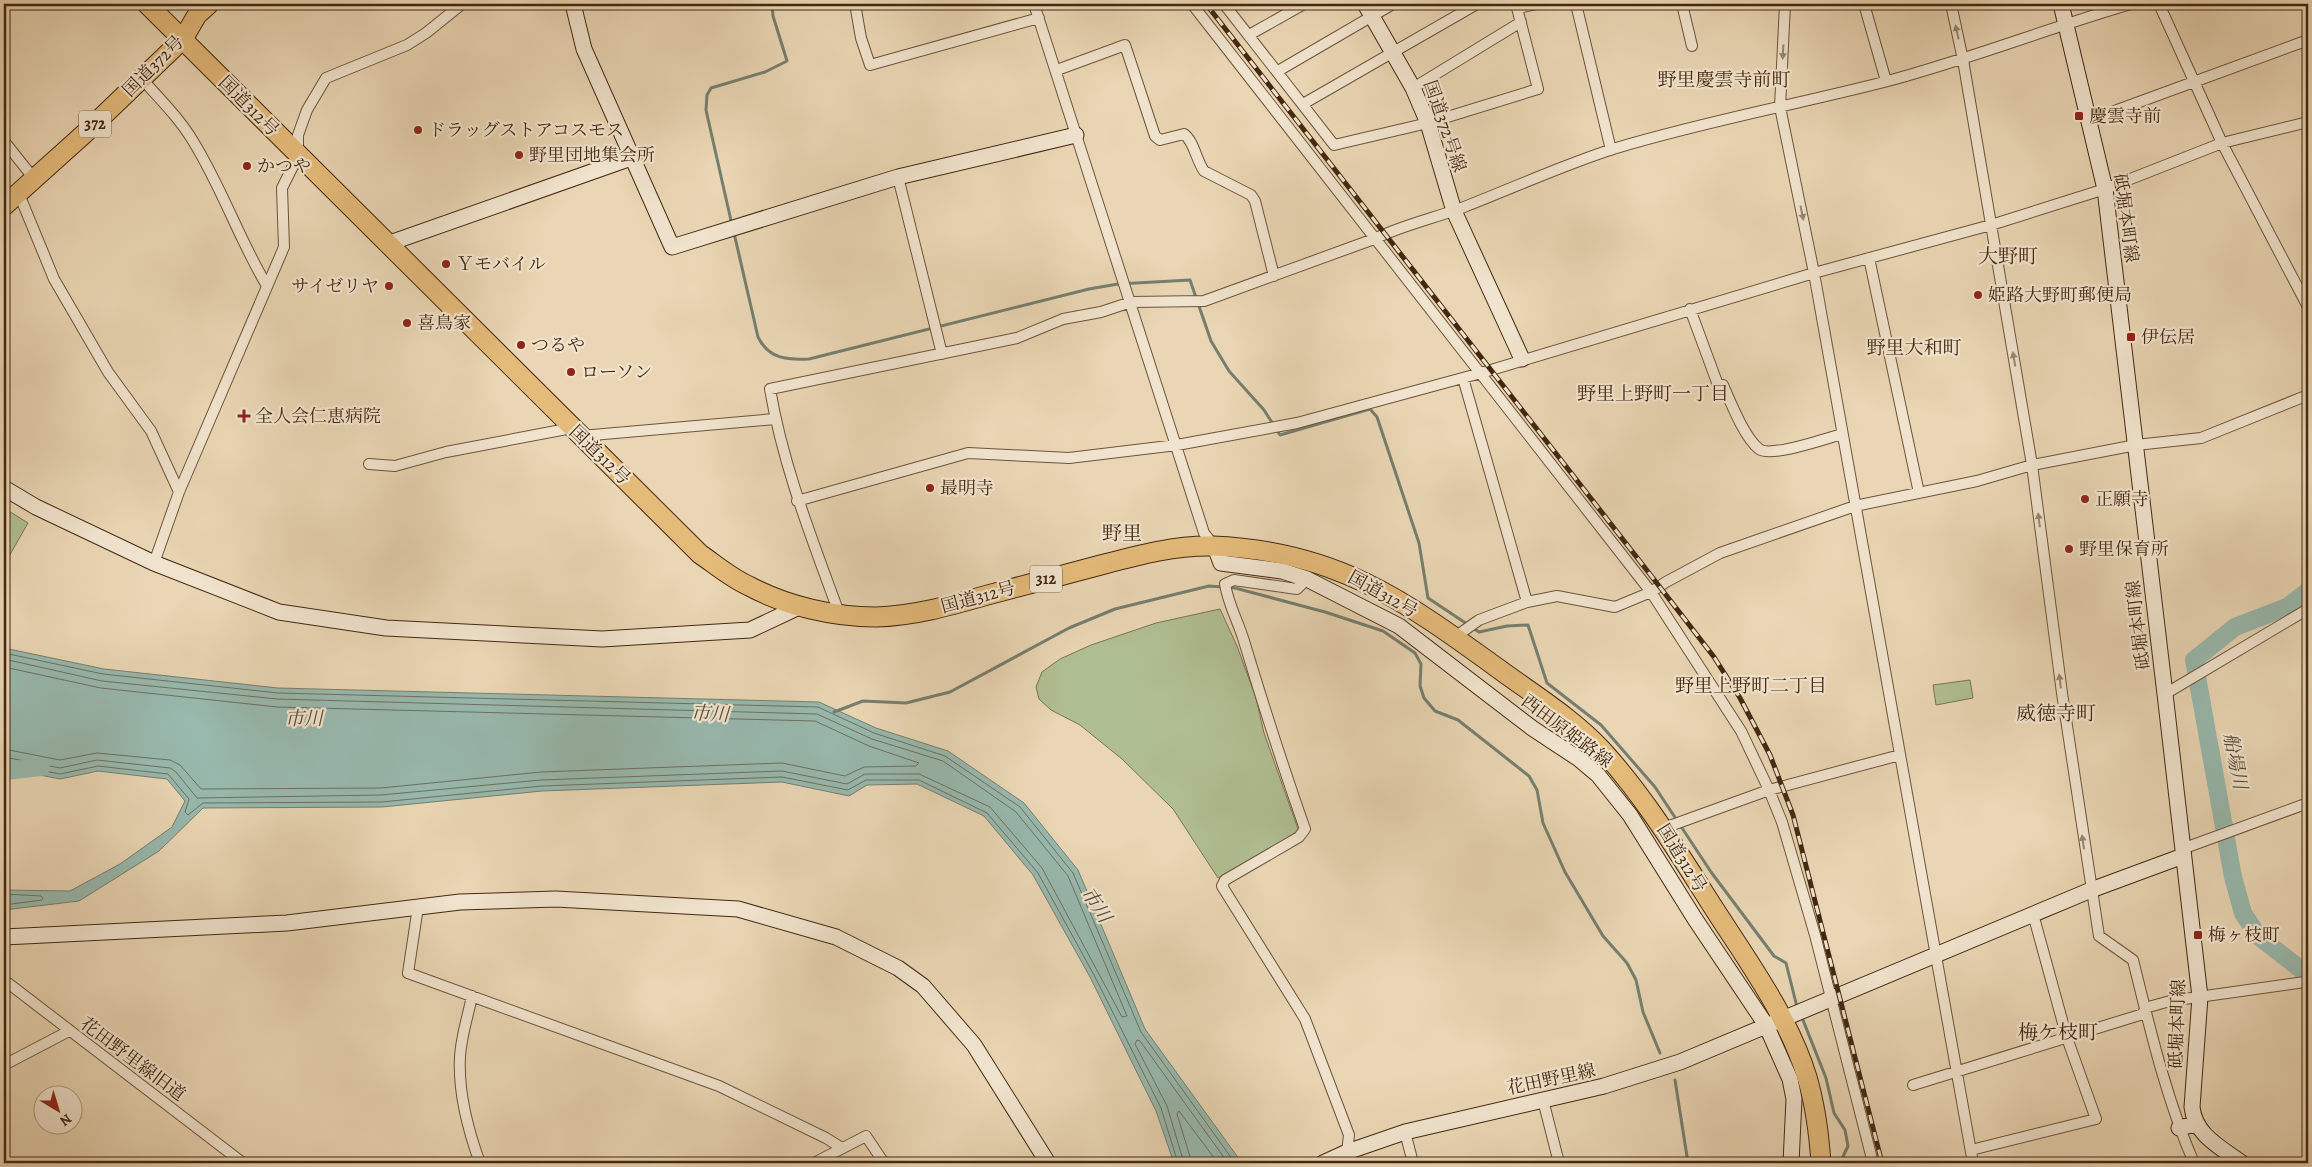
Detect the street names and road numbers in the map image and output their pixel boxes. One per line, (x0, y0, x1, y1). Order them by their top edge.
street label: 国道372号 (117, 30, 189, 102)
street label: 国道312号 (214, 71, 284, 141)
street label: 国道372号線 (1418, 77, 1472, 175)
road number: 372 (79, 110, 111, 138)
street label: 砥堀本町線 (2108, 172, 2144, 264)
street label: 国道312号 (564, 420, 636, 490)
street label: 国道312号 (1344, 565, 1422, 623)
road number: 312 (1030, 566, 1062, 592)
street label: 国道312号 (938, 576, 1018, 618)
street label: 砥堀本町線 (2121, 579, 2155, 671)
street label: 西田原姫路線 (1517, 689, 1617, 773)
street label: 国道312号 (1652, 819, 1712, 897)
street label: 砥堀本町線 (2163, 979, 2191, 1069)
street label: 花田野里線旧道 (75, 1012, 191, 1106)
street label: 花田野里線 (1504, 1058, 1598, 1100)

